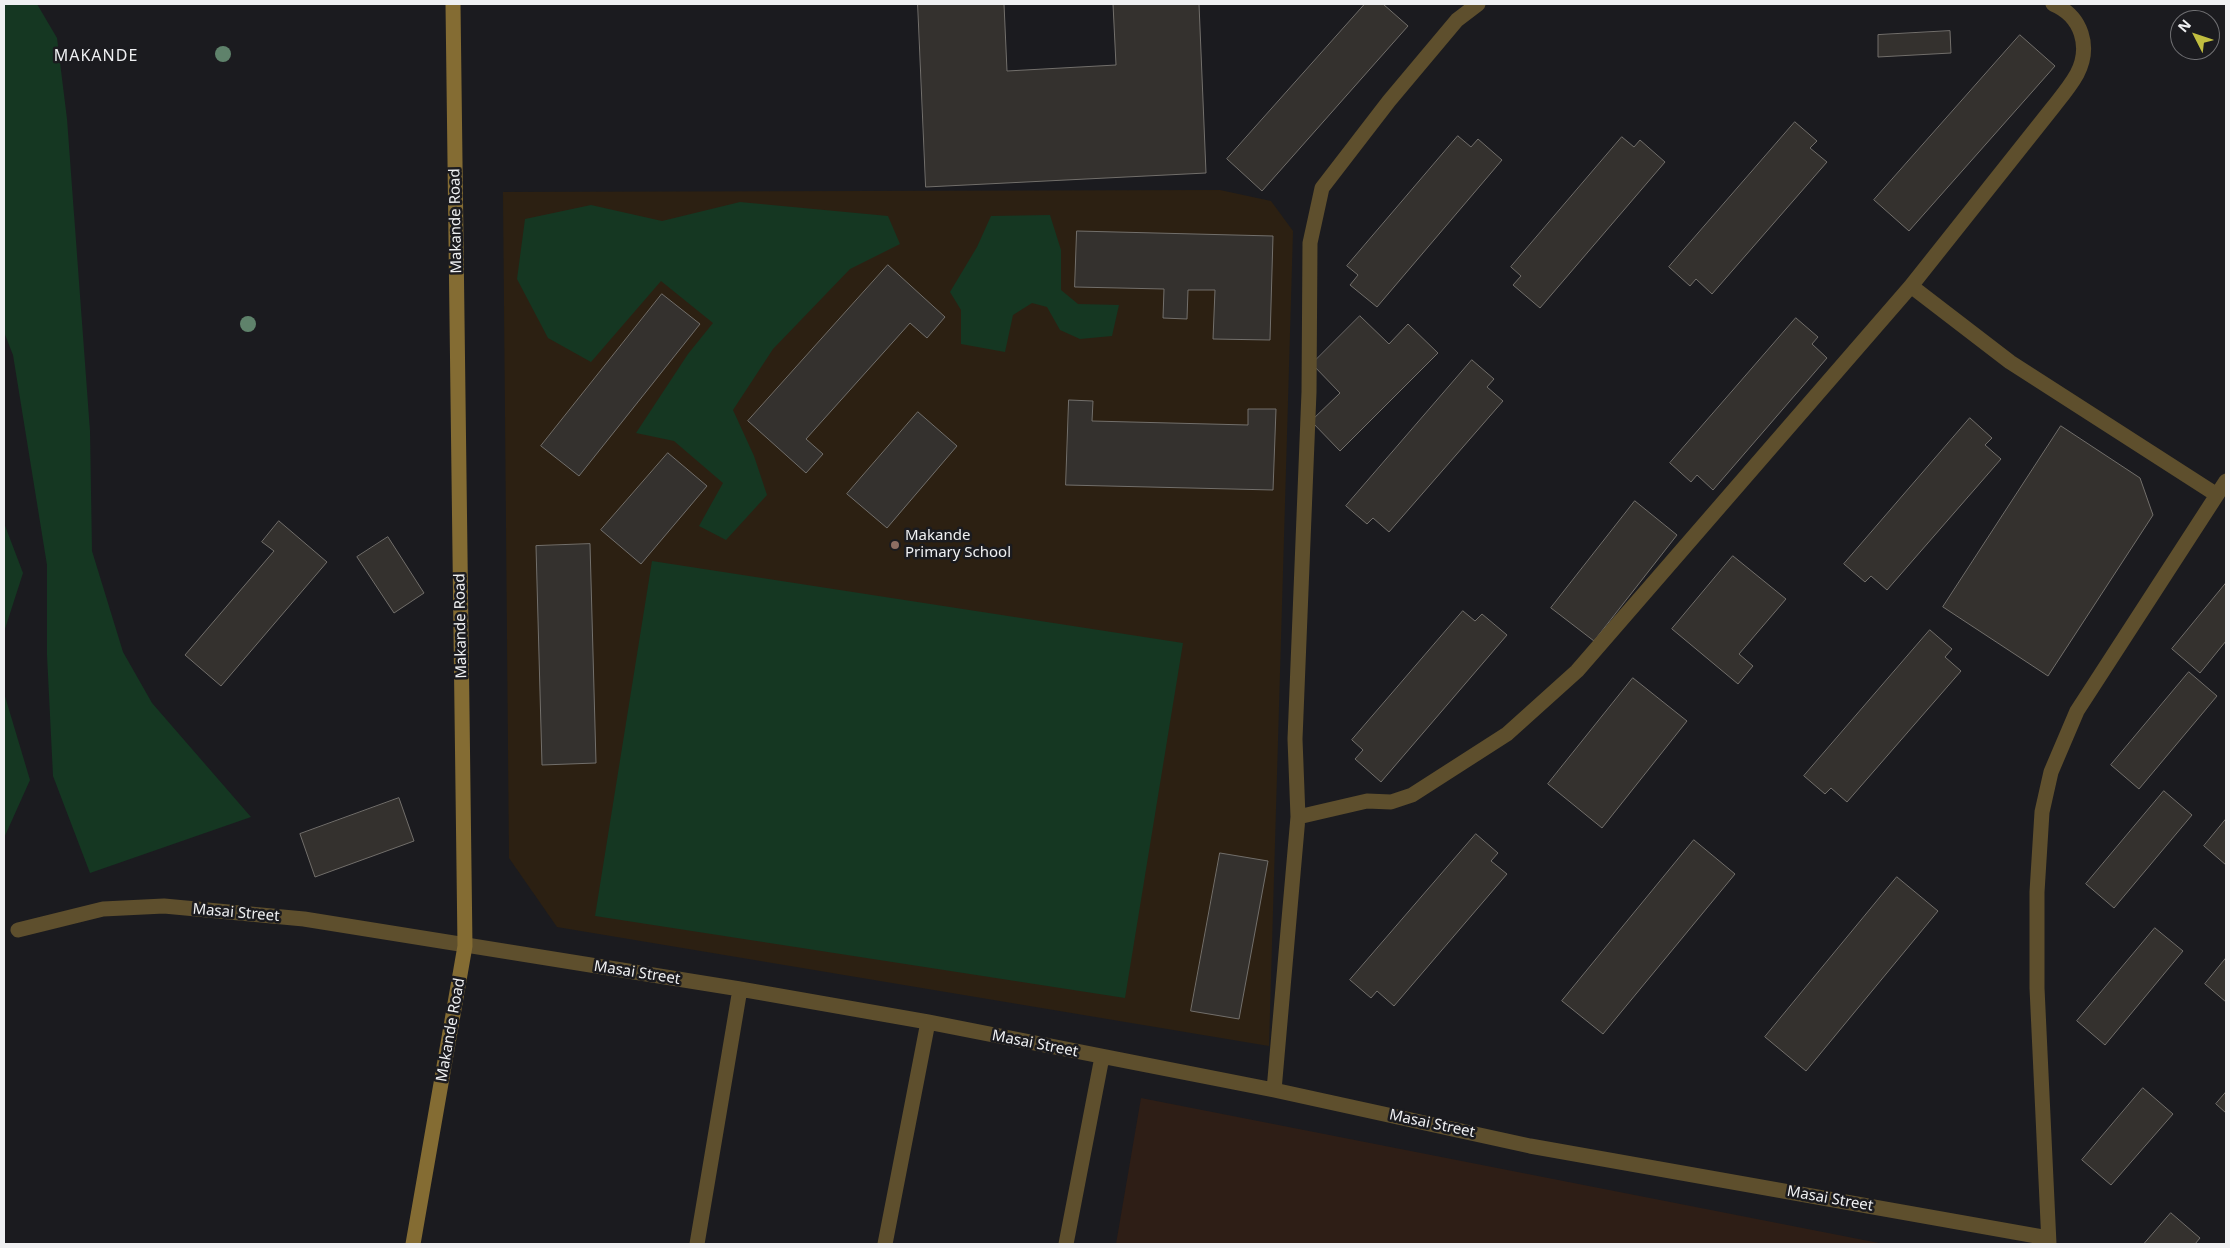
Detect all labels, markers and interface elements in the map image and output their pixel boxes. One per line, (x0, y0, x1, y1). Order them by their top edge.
north arrow (2170, 10, 2220, 60)
text: N (2173, 15, 2195, 36)
district label: MAKANDE (53, 46, 139, 66)
street label: Makande Road (446, 168, 466, 274)
place label: Makande Primary School (905, 527, 1011, 562)
marker: Makande Primary School (889, 539, 901, 551)
street label: Makande Road (451, 573, 471, 679)
street label: Masai Street (192, 900, 280, 926)
street label: Masai Street (592, 957, 682, 989)
street label: Makande Road (433, 977, 469, 1083)
street label: Masai Street (990, 1027, 1080, 1061)
street label: Masai Street (1387, 1106, 1477, 1142)
street label: Masai Street (1785, 1183, 1875, 1215)

